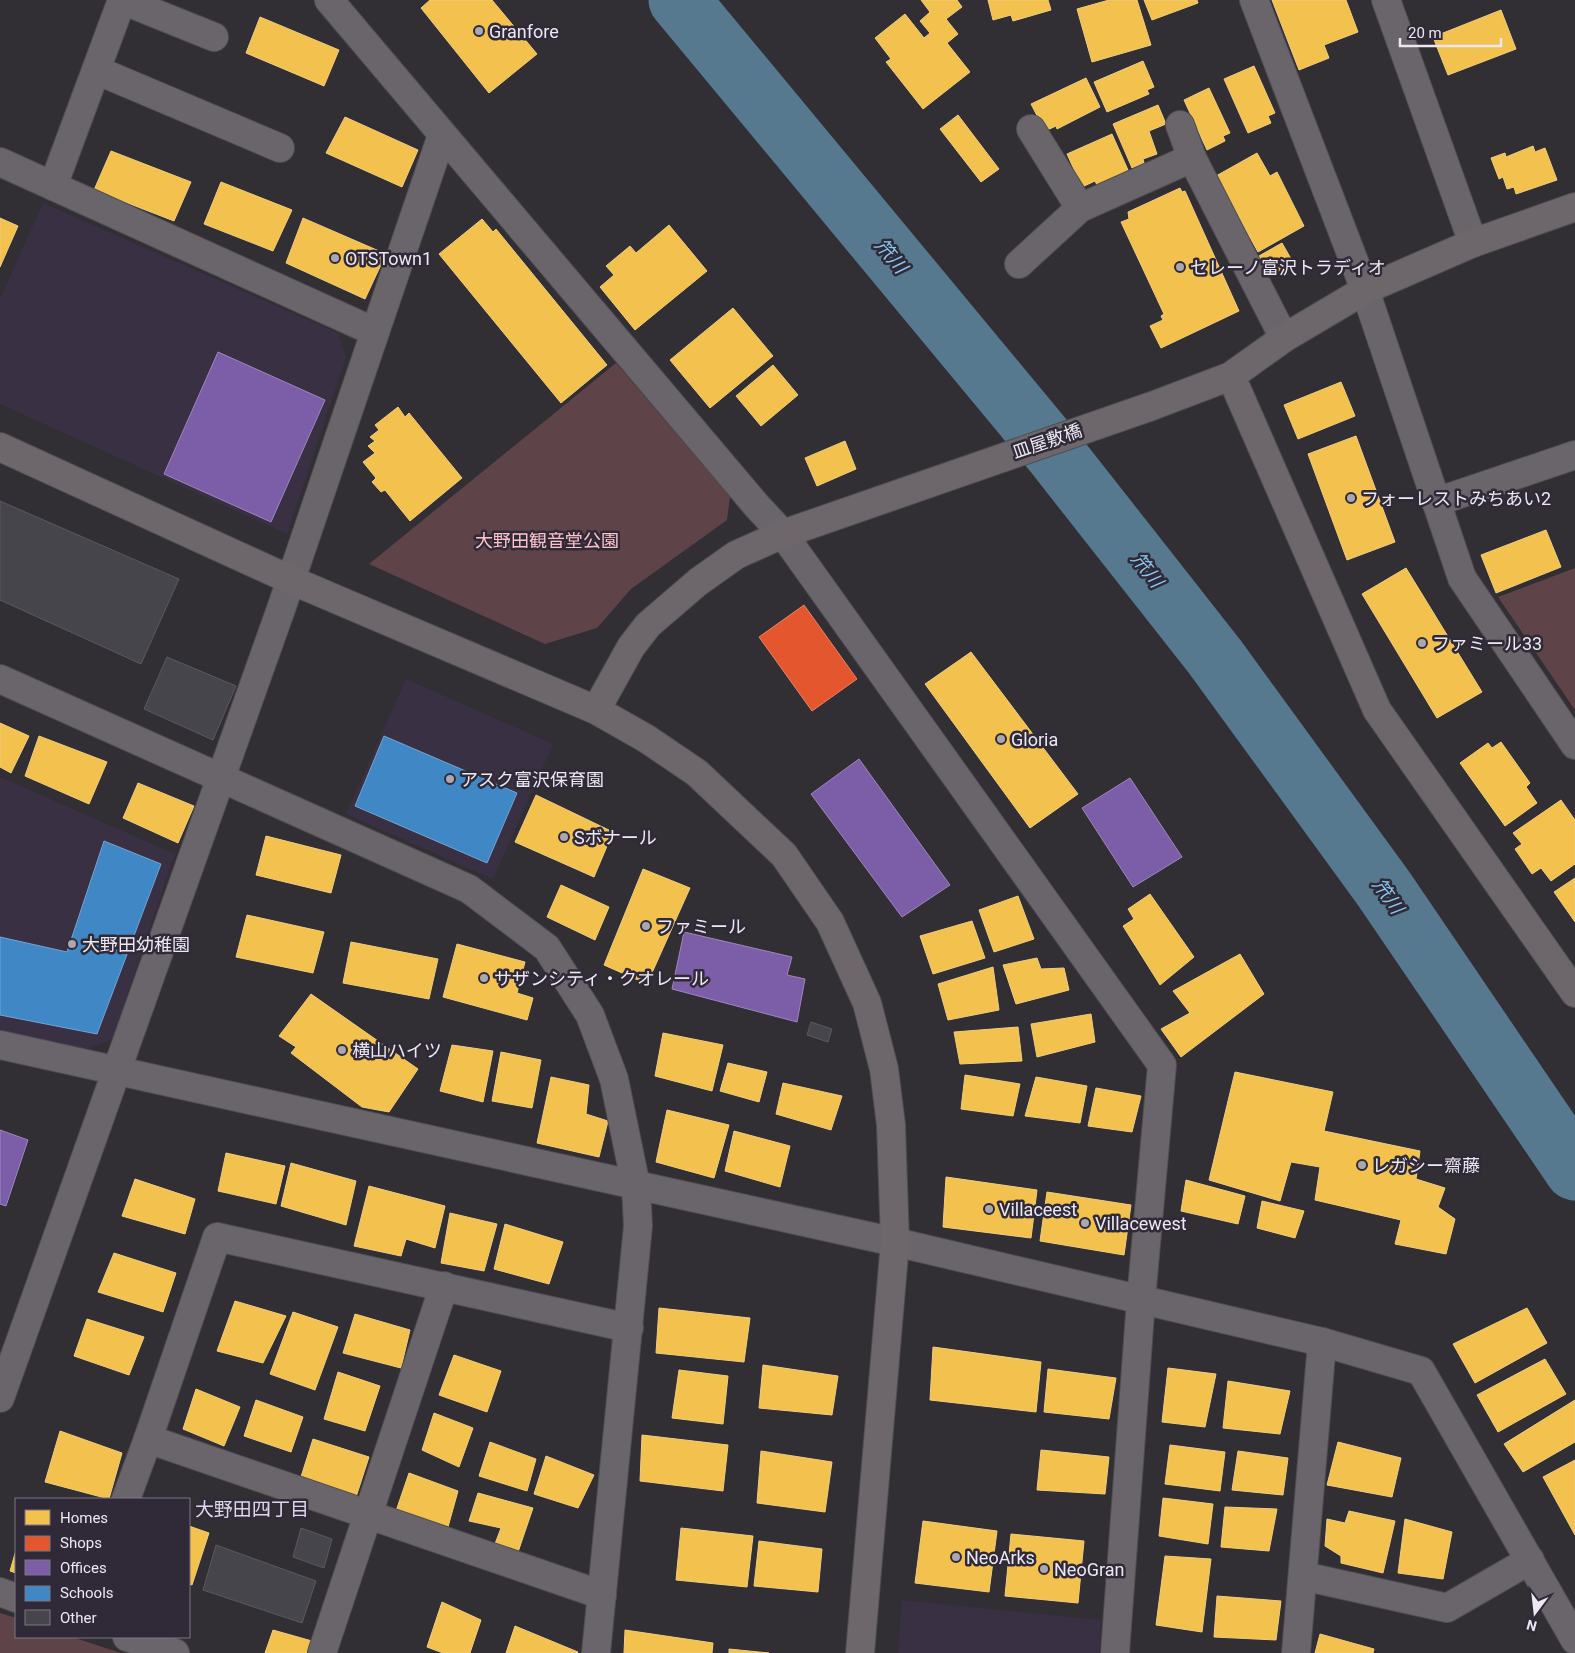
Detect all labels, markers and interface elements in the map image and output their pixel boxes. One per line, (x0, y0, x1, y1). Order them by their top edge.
scale bar (1400, 15, 1501, 47)
place label: Granfore (489, 21, 559, 42)
text: 20 m (1408, 24, 1442, 42)
marker: Granfore (473, 25, 485, 37)
water label: 笊川 (870, 234, 913, 279)
place label: OTSTown1 (345, 248, 432, 269)
marker: OTSTown1 (329, 252, 341, 264)
place label: セレーノ富沢トラディオ (1190, 257, 1386, 278)
marker: セレーノ富沢トラディオ (1174, 261, 1186, 273)
street label: 皿屋敷橋 (1010, 419, 1084, 463)
place label: フォーレストみちあい2 (1361, 488, 1551, 509)
marker: フォーレストみちあい2 (1345, 492, 1357, 504)
park label: 大野田観音堂公園 (475, 530, 619, 551)
water label: 笊川 (1126, 548, 1169, 594)
place label: ファミール33 (1432, 633, 1542, 654)
marker: ファミール33 (1416, 637, 1428, 649)
place label: Gloria (1011, 729, 1058, 750)
marker: Gloria (995, 733, 1007, 745)
place label: アスク富沢保育園 (460, 769, 604, 790)
marker: アスク富沢保育園 (444, 773, 456, 785)
place label: Sボナール (574, 827, 657, 848)
marker: Sボナール (558, 831, 570, 843)
water label: 笊川 (1368, 874, 1409, 920)
place label: ファミール (656, 916, 746, 937)
marker: ファミール (640, 920, 652, 932)
place label: 大野田幼稚園 (82, 934, 190, 955)
marker: 大野田幼稚園 (66, 938, 78, 950)
place label: サザンシティ・クオレール (494, 968, 709, 989)
marker: サザンシティ・クオレール (478, 972, 490, 984)
place label: 横山ハイツ (352, 1040, 442, 1061)
marker: 横山ハイツ (336, 1044, 348, 1056)
place label: レガシー齋藤 (1372, 1155, 1480, 1176)
marker: レガシー齋藤 (1356, 1159, 1368, 1171)
place label: Villaceest (999, 1199, 1077, 1220)
marker: Villaceest (983, 1203, 995, 1215)
place label: Villacewest (1095, 1213, 1187, 1234)
marker: Villacewest (1079, 1217, 1091, 1229)
legend (15, 1498, 190, 1638)
district label: 大野田四丁目 (195, 1498, 309, 1521)
text: Homes (60, 1509, 108, 1527)
text: Shops (60, 1534, 102, 1552)
place label: NeoArks (966, 1547, 1035, 1568)
marker: NeoArks (950, 1551, 962, 1563)
text: Offices (60, 1559, 107, 1577)
place label: NeoGran (1054, 1559, 1124, 1580)
marker: NeoGran (1038, 1563, 1050, 1575)
text: Schools (60, 1584, 114, 1602)
north arrow (1510, 1588, 1560, 1638)
text: Other (60, 1609, 97, 1627)
text: N (1525, 1617, 1538, 1635)

